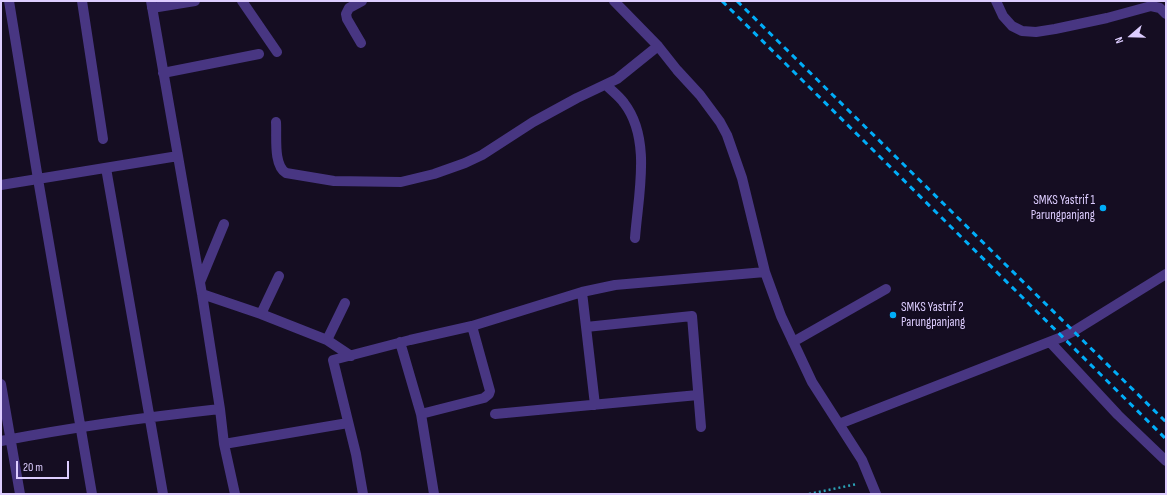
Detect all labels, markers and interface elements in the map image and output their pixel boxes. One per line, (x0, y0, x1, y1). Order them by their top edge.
north arrow (1111, 16, 1151, 56)
text: N (1112, 35, 1126, 45)
place label: SMKS Yastrif 1 Parungpanjang (1031, 193, 1095, 224)
marker: SMKS Yastrif 1 Parungpanjang (1098, 203, 1108, 213)
place label: SMKS Yastrif 2 Parungpanjang (901, 300, 965, 331)
marker: SMKS Yastrif 2 Parungpanjang (888, 310, 898, 320)
scale bar (18, 453, 71, 479)
text: 20 m (23, 460, 43, 475)

